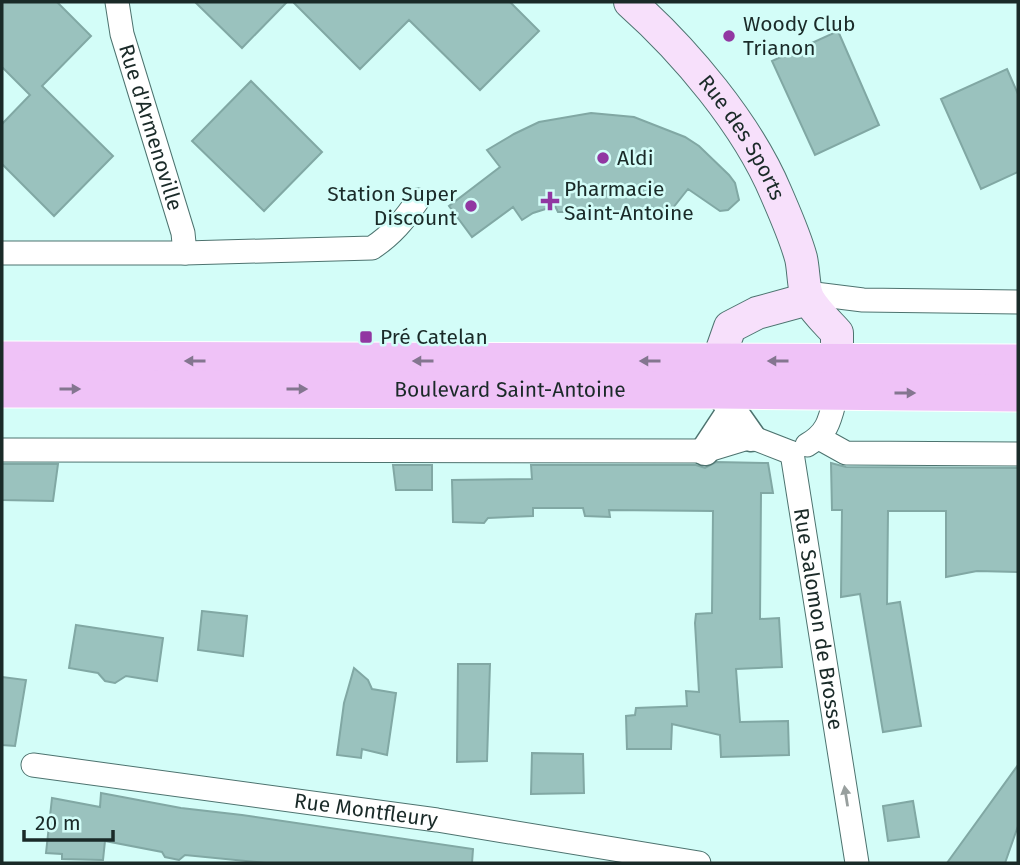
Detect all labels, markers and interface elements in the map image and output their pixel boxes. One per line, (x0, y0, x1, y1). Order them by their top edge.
place label: Woody Club Trianon (743, 11, 856, 61)
marker: Woody Club Trianon (721, 28, 737, 44)
street label: Rue d'Armenoville (113, 41, 188, 214)
street label: Rue des Sports (693, 70, 791, 204)
place label: Aldi (617, 145, 654, 171)
marker: Aldi (595, 150, 611, 166)
place label: Pharmacie Saint-Antoine (564, 176, 694, 226)
place label: Station Super Discount (327, 181, 457, 231)
marker: Pharmacie Saint-Antoine (542, 193, 558, 209)
marker: Station Super Discount (463, 198, 479, 214)
place label: Pré Catelan (380, 324, 488, 350)
marker: Pré Catelan (358, 329, 374, 345)
one-way arrow (184, 355, 206, 367)
one-way arrow (411, 355, 433, 367)
one-way arrow (639, 355, 661, 367)
one-way arrow (767, 355, 789, 367)
street label: Boulevard Saint-Antoine (394, 377, 626, 403)
one-way arrow (59, 383, 81, 395)
one-way arrow (287, 384, 309, 395)
one-way arrow (894, 387, 916, 399)
street label: Rue Salomon de Brosse (788, 506, 849, 732)
one-way arrow (841, 785, 852, 807)
street label: Rue Montfleury (292, 788, 440, 833)
scale bar (24, 798, 114, 842)
text: 20 m (35, 810, 81, 836)

